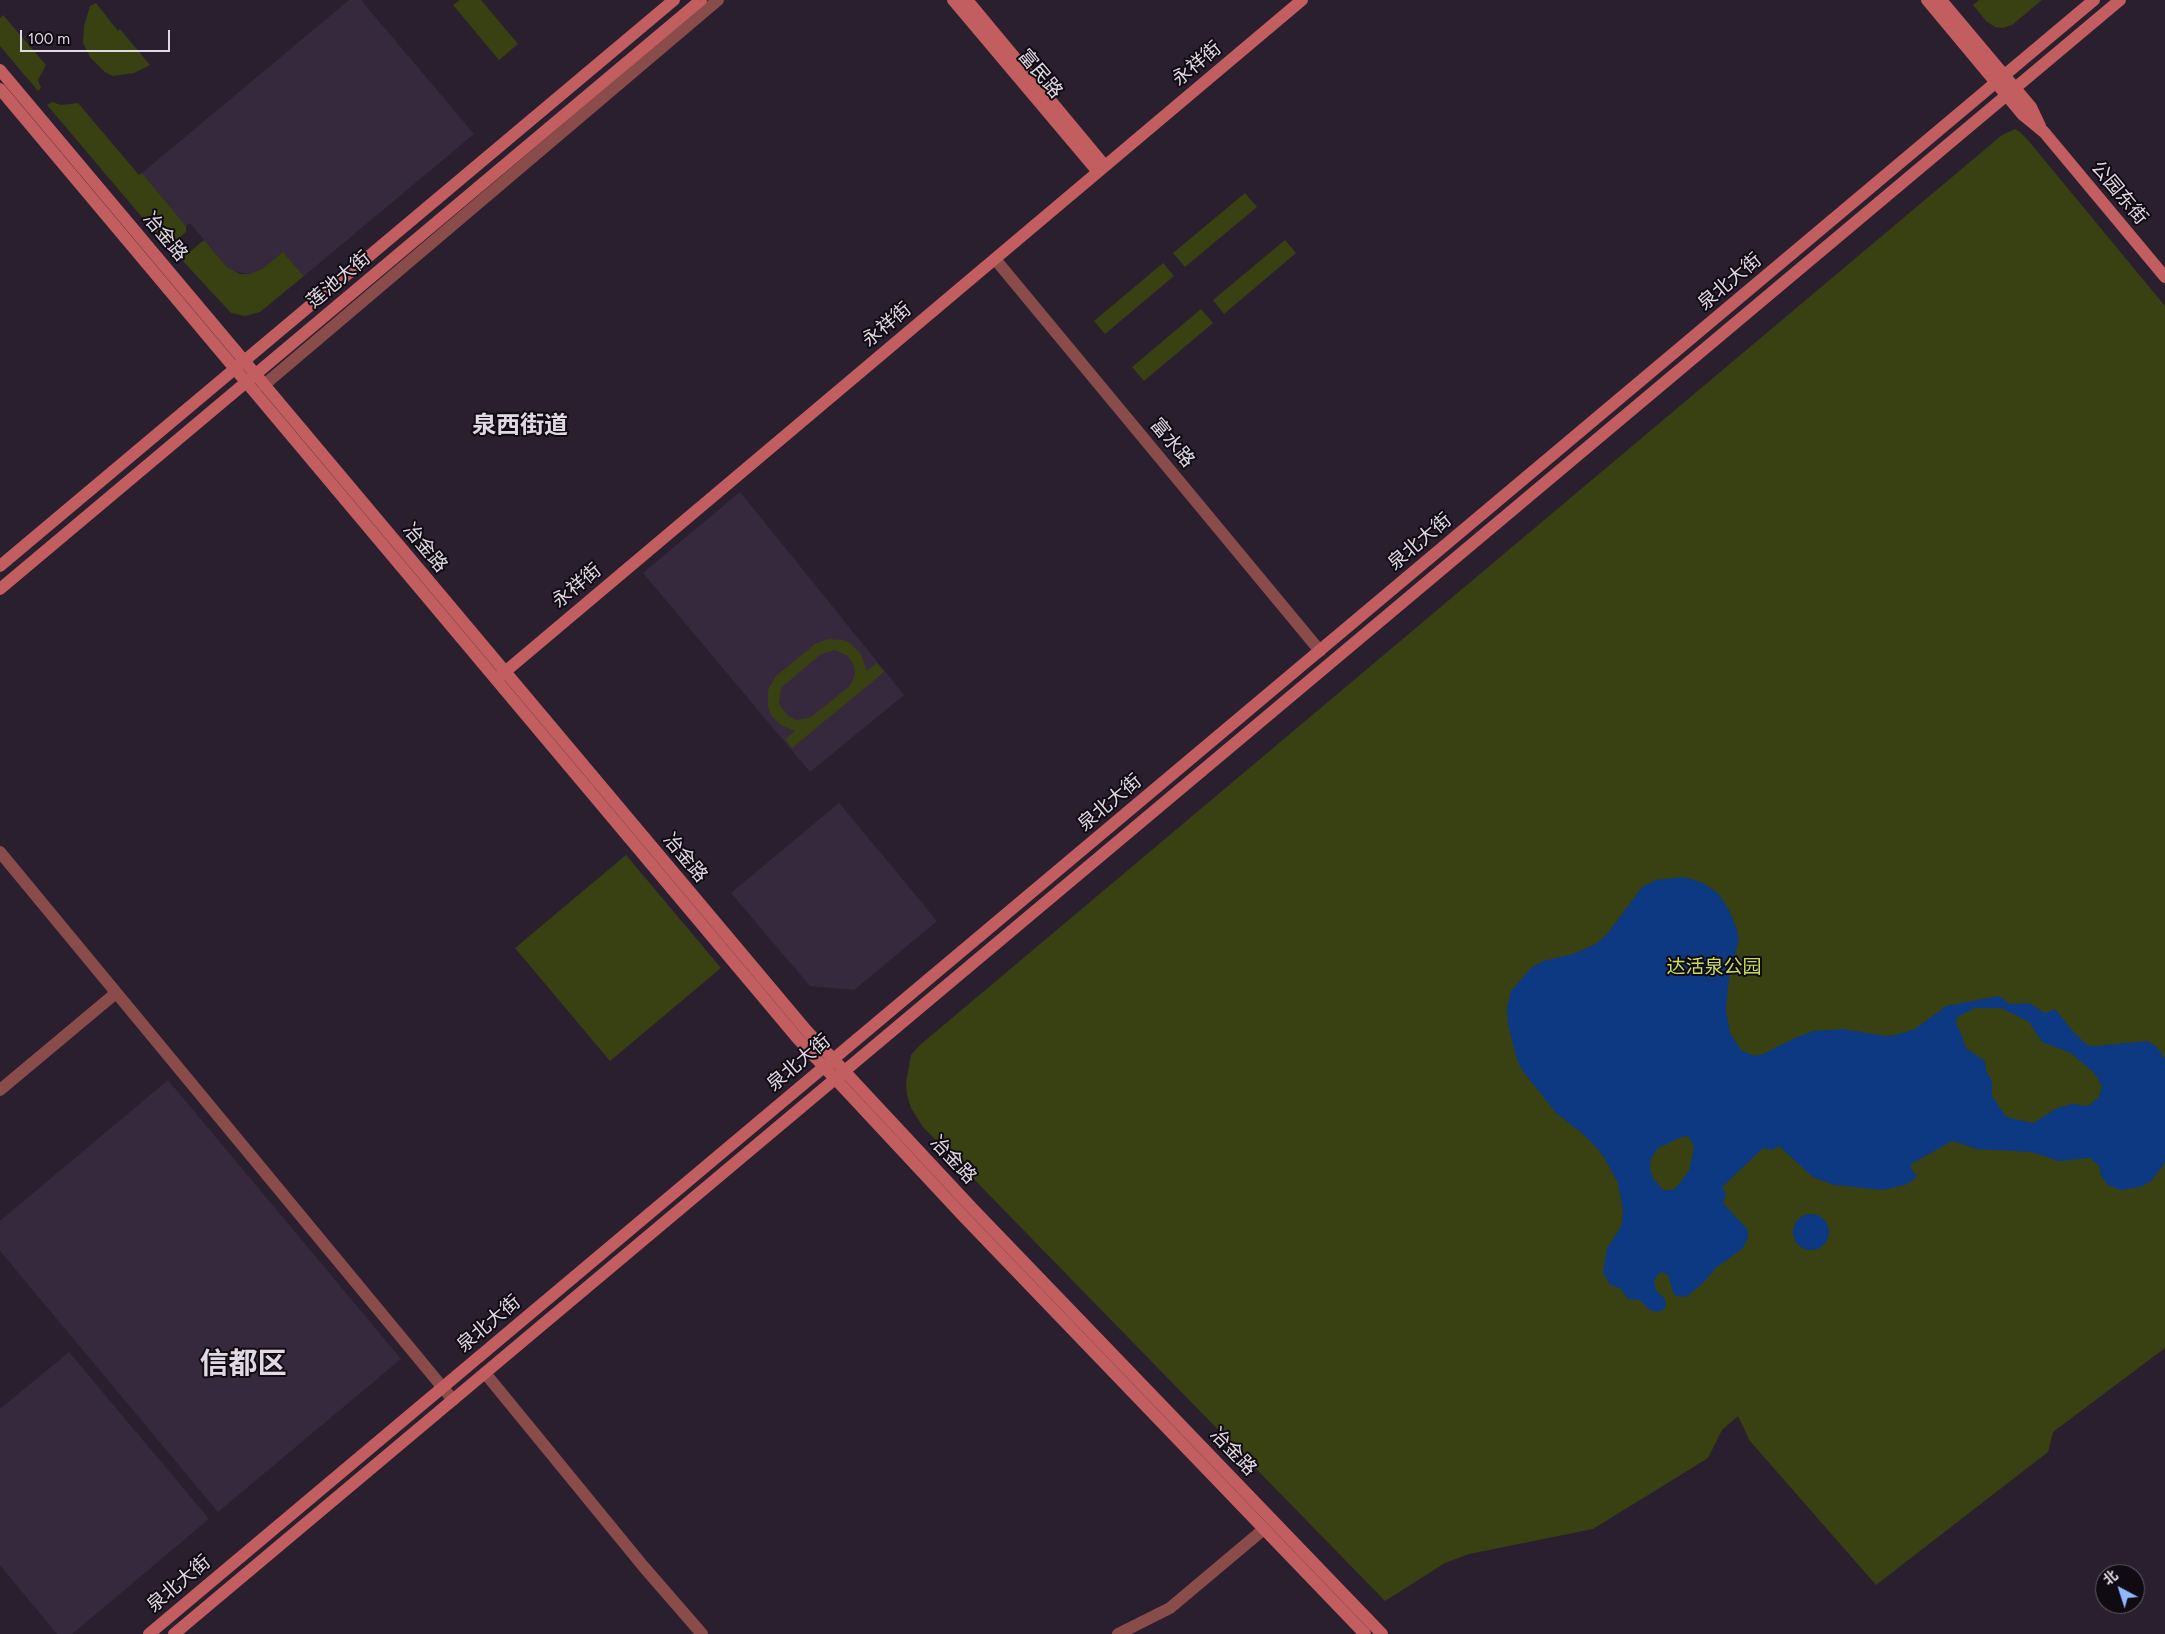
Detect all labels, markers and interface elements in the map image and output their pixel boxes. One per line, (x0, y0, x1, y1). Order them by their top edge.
scale bar (22, 20, 172, 52)
text: 100 m (28, 30, 70, 48)
street label: 永祥街 (1168, 37, 1226, 91)
street label: 富民路 (1013, 45, 1067, 103)
street label: 公园东街 (2086, 157, 2152, 229)
street label: 冶金路 (138, 208, 192, 266)
street label: 莲池大街 (303, 247, 375, 313)
street label: 泉北大街 (1694, 249, 1766, 315)
street label: 永祥街 (858, 298, 916, 352)
district label: 泉西街道 (472, 412, 568, 440)
street label: 富水路 (1145, 414, 1199, 472)
street label: 泉北大街 (1384, 509, 1456, 575)
street label: 冶金路 (398, 519, 452, 577)
street label: 永祥街 (548, 559, 606, 613)
street label: 泉北大街 (1074, 770, 1146, 836)
street label: 冶金路 (658, 829, 712, 887)
park label: 达活泉公园 (1667, 956, 1761, 978)
street label: 泉北大街 (763, 1030, 835, 1096)
street label: 冶金路 (925, 1131, 981, 1189)
street label: 泉北大街 (453, 1291, 525, 1357)
district label: 信都区 (200, 1348, 286, 1382)
street label: 冶金路 (1205, 1424, 1261, 1480)
street label: 泉北大街 (143, 1551, 215, 1617)
north arrow (2095, 1564, 2145, 1614)
text: 北 (2100, 1567, 2122, 1589)

